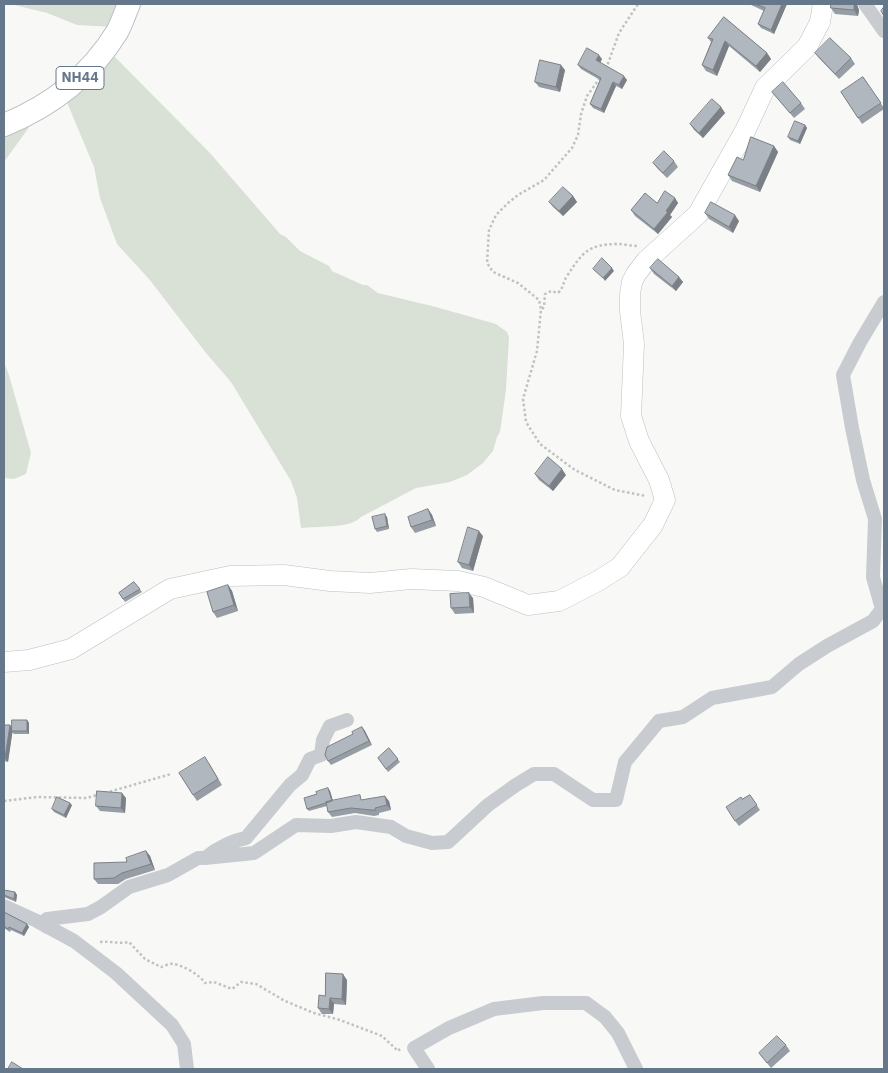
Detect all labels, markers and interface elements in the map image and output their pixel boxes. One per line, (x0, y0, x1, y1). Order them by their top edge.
road number: NH44 (56, 66, 104, 90)

